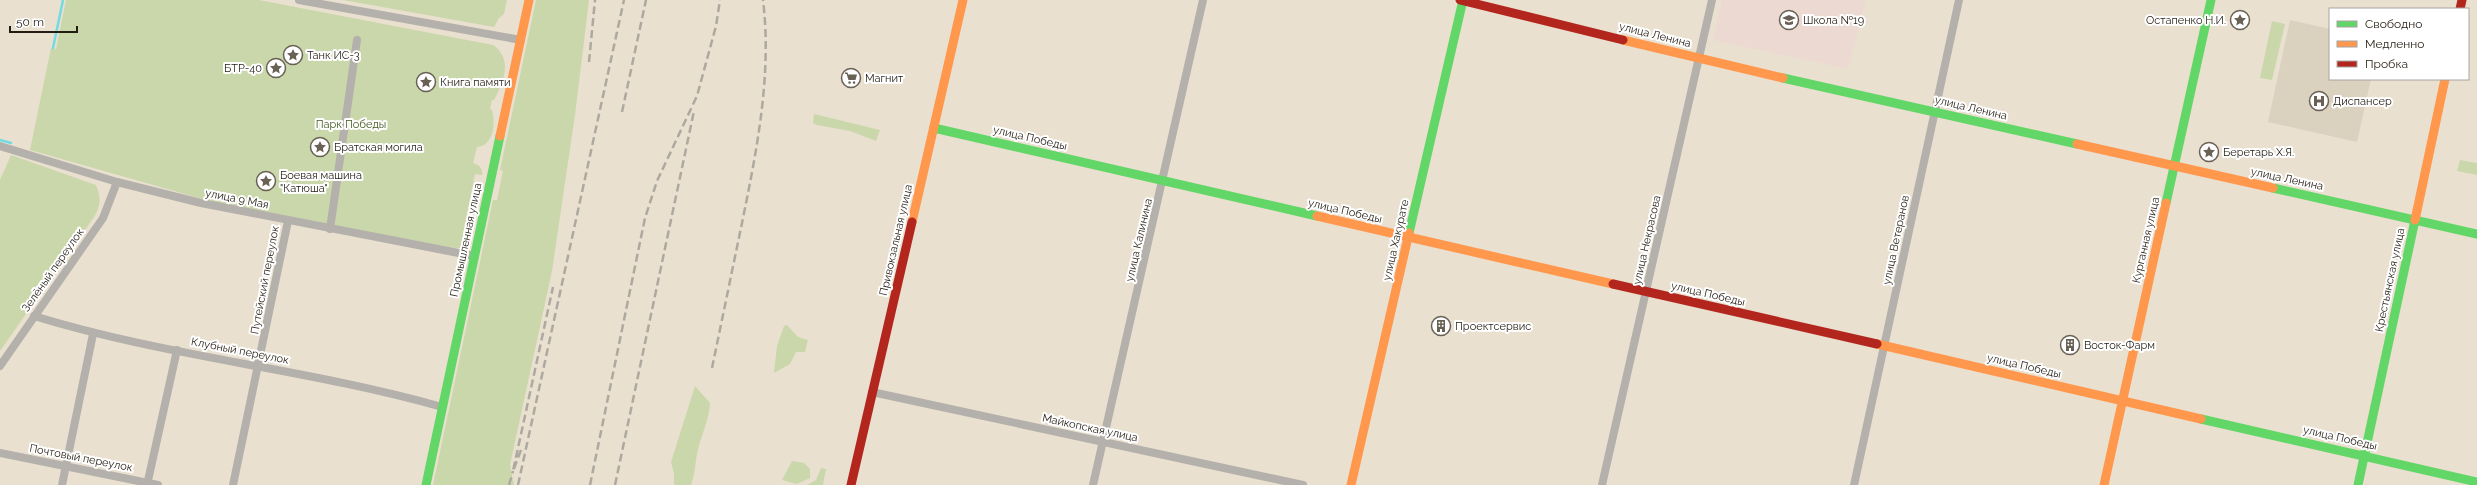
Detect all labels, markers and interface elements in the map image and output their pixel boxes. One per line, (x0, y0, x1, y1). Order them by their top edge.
scale bar (10, 8, 77, 34)
legend (2329, 8, 2469, 80)
school or university icon: Школа №19 (1778, 9, 1800, 31)
place icon: Остапенко Н.И. (2229, 9, 2251, 31)
place label: Школа №19 (1803, 14, 1864, 27)
place label: Остапенко Н.И. (2146, 14, 2226, 27)
text: 50 m (16, 15, 44, 29)
text: Свободно (2365, 17, 2422, 31)
street label: улица Ленина (1618, 20, 1692, 50)
text: Медленно (2365, 37, 2424, 51)
place icon: Танк ИС-3 (282, 44, 304, 66)
place label: Танк ИС-3 (307, 49, 360, 62)
place icon: БТР-40 (265, 57, 287, 79)
text: Пробка (2365, 57, 2408, 71)
place label: БТР-40 (224, 62, 262, 75)
supermarket icon: Магнит (840, 67, 862, 89)
place icon: Книга памяти (415, 71, 437, 93)
place label: Магнит (865, 72, 904, 85)
place label: Книга памяти (440, 76, 511, 89)
hospital icon: Диспансер (2308, 90, 2330, 112)
street label: улица Ленина (1934, 93, 2008, 123)
place label: Диспансер (2333, 95, 2392, 108)
park label: Парк Победы (316, 118, 386, 131)
street label: улица Победы (992, 123, 1068, 153)
place icon: Братская могила (309, 136, 331, 158)
place label: Братская могила (334, 141, 423, 154)
place icon: Беретарь Х.Я. (2198, 141, 2220, 163)
place label: Беретарь Х.Я. (2223, 146, 2294, 159)
street label: улица Ленина (2250, 165, 2324, 193)
place label: Боевая машина "Катюша" (280, 169, 362, 195)
place icon: Боевая машина "Катюша" (255, 170, 277, 192)
street label: Промышленная улица (448, 182, 484, 298)
street label: Привокзальная улица (877, 183, 915, 297)
street label: улица 9 Мая (204, 186, 270, 212)
street label: улица Некрасова (1630, 194, 1664, 286)
street label: улица Ветеранов (1880, 194, 1912, 286)
street label: улица Победы (1307, 196, 1383, 226)
street label: Курганная улица (2130, 196, 2162, 284)
street label: улица Калинина (1123, 197, 1155, 283)
street label: улица Хакурате (1380, 198, 1412, 282)
street label: Путейский переулок (248, 225, 282, 335)
street label: Зелёный переулок (19, 226, 87, 314)
street label: Крестьянская улица (2373, 227, 2407, 333)
street label: улица Победы (1670, 279, 1746, 309)
building icon: Проектсервис (1430, 315, 1452, 337)
place label: Проектсервис (1455, 320, 1531, 333)
building icon: Восток-Фарм (2059, 334, 2081, 356)
street label: Клубный переулок (190, 335, 290, 367)
place label: Восток-Фарм (2084, 339, 2155, 352)
street label: улица Победы (1986, 351, 2062, 381)
street label: Майкопская улица (1041, 412, 1139, 444)
street label: улица Победы (2302, 423, 2378, 453)
street label: Почтовый переулок (28, 442, 134, 474)

